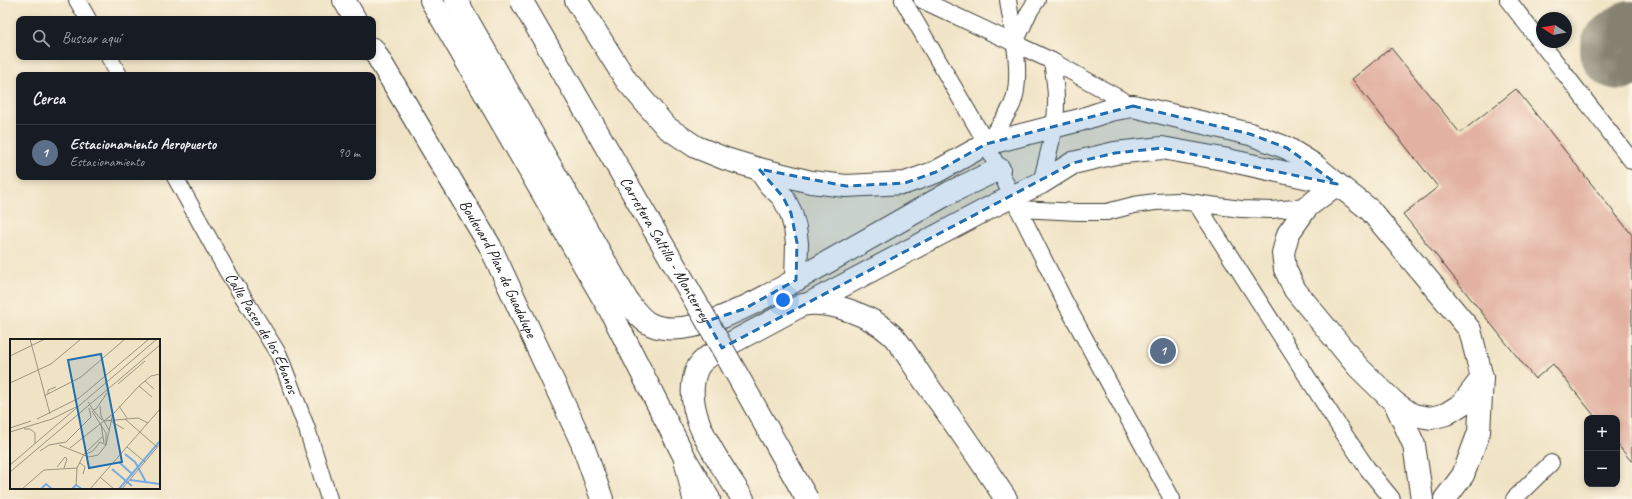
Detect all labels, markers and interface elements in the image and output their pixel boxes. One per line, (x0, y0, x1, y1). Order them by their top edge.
north arrow (1536, 12, 1572, 48)
search box (16, 16, 376, 60)
icon: search (30, 27, 52, 49)
text: Buscar aquí (62, 29, 121, 48)
text: Cerca (32, 88, 65, 109)
text: Estacionamiento Aeropuerto (70, 135, 216, 154)
text: 1 (42, 145, 48, 161)
text: 90 m (338, 145, 360, 161)
text: Estacionamiento (70, 154, 144, 170)
street label: Carretera Saltillo - Monterrey (615, 173, 716, 327)
street label: Boulevard Plan de Guadalupe (455, 196, 542, 342)
street label: Calle Paseo de los Ebanos (220, 269, 303, 398)
your location (773, 290, 793, 310)
pin: 1 (1150, 336, 1176, 366)
inset map (10, 339, 160, 489)
map controls (1584, 415, 1620, 487)
button: + (1584, 415, 1620, 451)
button: − (1584, 451, 1620, 487)

